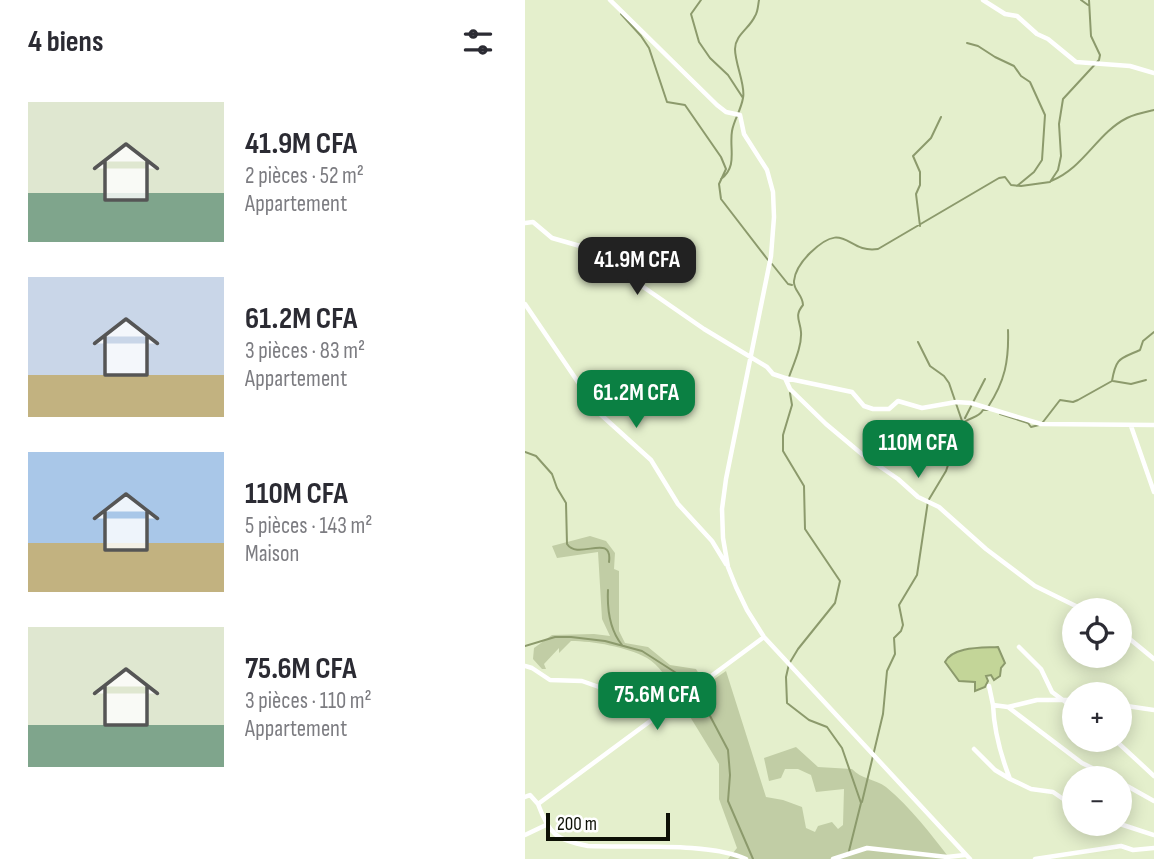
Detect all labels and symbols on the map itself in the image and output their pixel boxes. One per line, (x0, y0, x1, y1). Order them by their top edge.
pin: 41.9M CFA (557, 238, 717, 297)
pin: 61.2M CFA (556, 370, 716, 430)
pin: 110M CFA (846, 420, 990, 480)
pin: 75.6M CFA (577, 672, 737, 732)
scale bar (546, 810, 670, 842)

